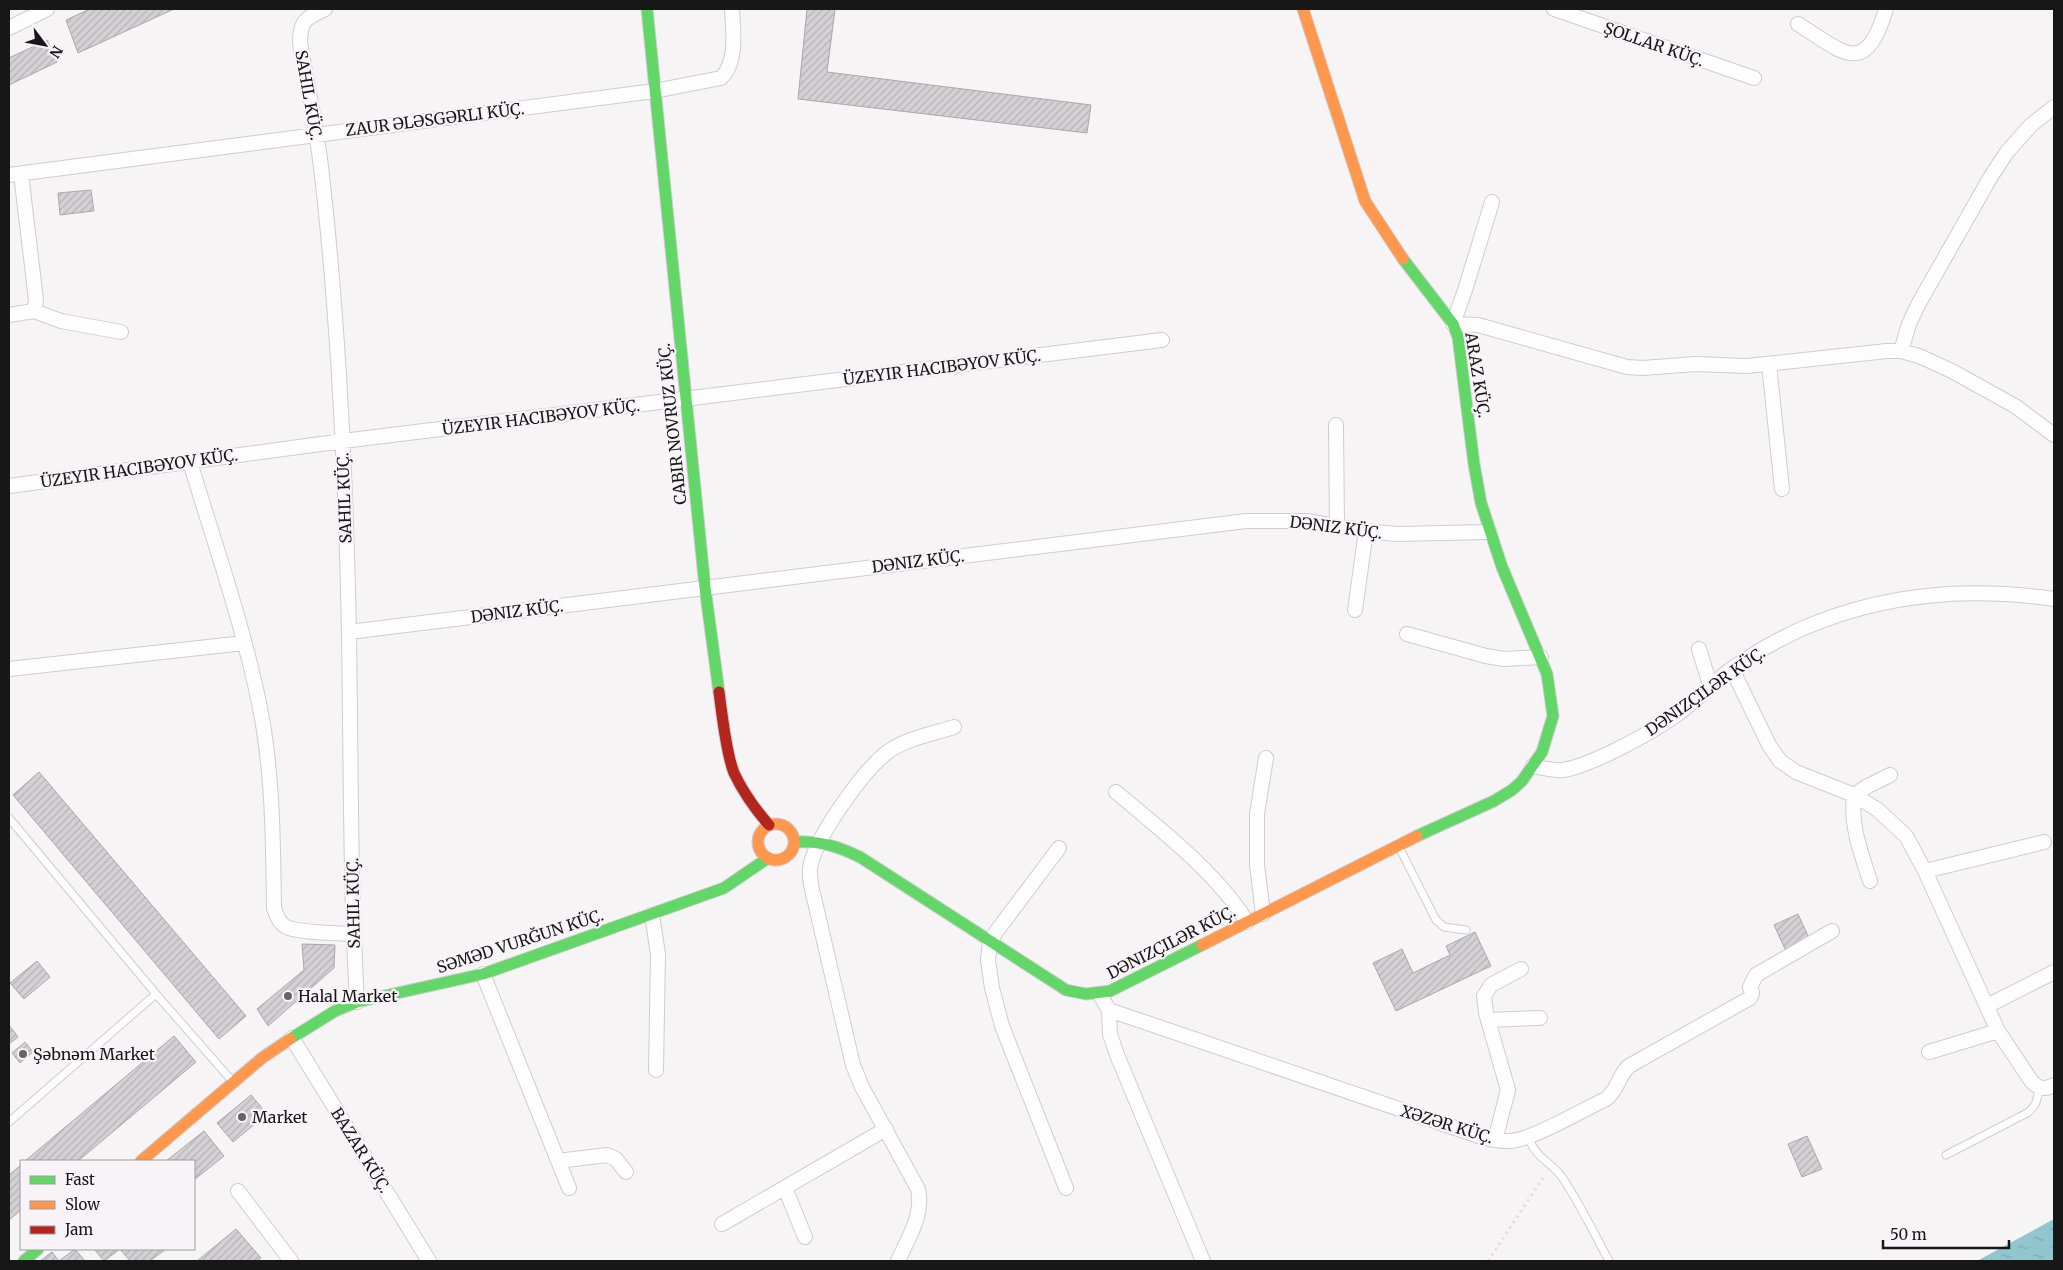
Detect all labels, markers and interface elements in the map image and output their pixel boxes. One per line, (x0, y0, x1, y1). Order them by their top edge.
street label: ŞOLLAR KÜÇ. (1601, 17, 1707, 71)
north arrow (20, 20, 70, 70)
text: N (45, 42, 67, 61)
street label: SAHIL KÜÇ. (291, 48, 327, 142)
street label: ZAUR ƏLƏSGƏRLI KÜÇ. (344, 98, 526, 140)
street label: ARAZ KÜÇ. (1461, 330, 1495, 419)
street label: CABIR NOVRUZ KÜÇ. (654, 342, 690, 506)
street label: ÜZEYIR HACIBƏYOV KÜÇ. (842, 345, 1042, 389)
street label: ÜZEYIR HACIBƏYOV KÜÇ. (441, 395, 641, 439)
street label: ÜZEYIR HACIBƏYOV KÜÇ. (39, 444, 239, 492)
street label: SAHIL KÜÇ. (332, 452, 356, 544)
street label: DӘNIZ KÜÇ. (1289, 511, 1383, 543)
street label: DӘNIZ KÜÇ. (871, 545, 965, 577)
street label: DӘNIZ KÜÇ. (470, 595, 564, 627)
street label: DƏNIZÇILƏR KÜÇ. (1641, 642, 1769, 740)
street label: SAHIL KÜÇ. (342, 857, 364, 949)
street label: DӘNIZÇILӘR KÜÇ. (1103, 901, 1239, 983)
street label: SƏMƏD VURĞUN KÜÇ. (434, 905, 606, 977)
place label: Halal Market (298, 986, 398, 1006)
marker: Halal Market (282, 990, 294, 1002)
place label: Şəbnəm Market (33, 1044, 156, 1064)
marker: Şəbnəm Market (17, 1048, 29, 1060)
street label: XƏZƏR KÜÇ. (1398, 1100, 1496, 1148)
street label: BAZAR KÜÇ. (327, 1104, 395, 1196)
place label: Market (252, 1107, 308, 1127)
marker: Market (236, 1111, 248, 1123)
legend (20, 1160, 195, 1250)
text: Fast (65, 1170, 95, 1189)
text: Slow (65, 1195, 100, 1214)
scale bar (1883, 1218, 2009, 1250)
text: Jam (64, 1220, 93, 1239)
text: 50 m (1890, 1225, 1927, 1244)

